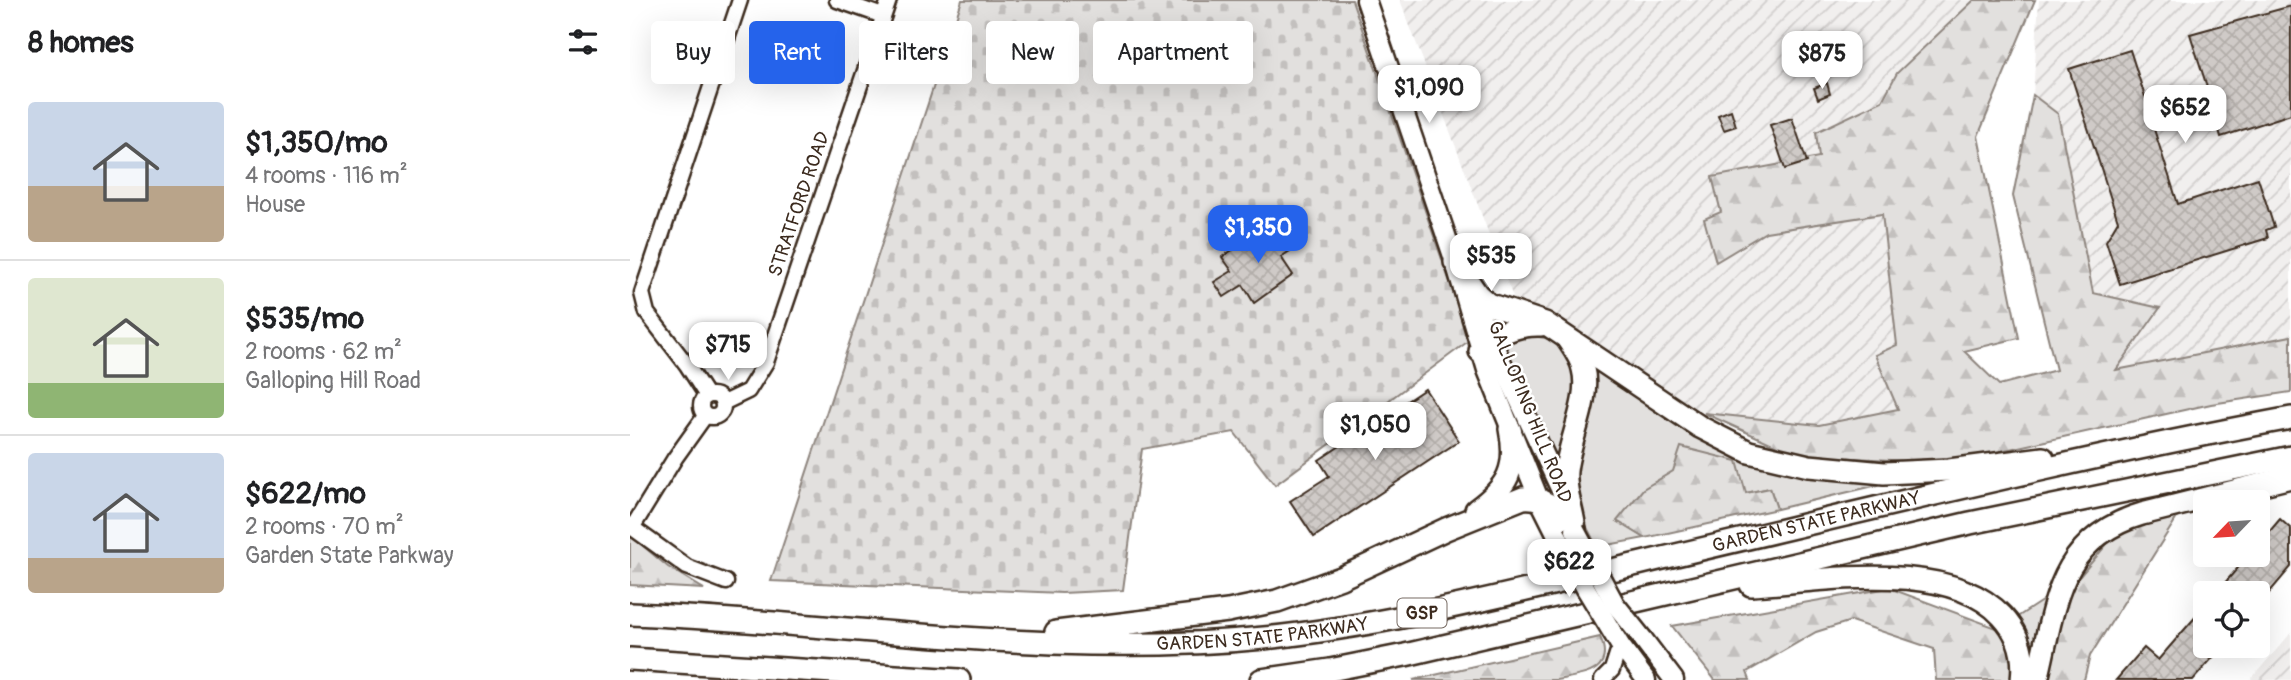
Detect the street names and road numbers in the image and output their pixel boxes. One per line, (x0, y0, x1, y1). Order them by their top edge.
street label: STRATFORD ROAD (763, 128, 835, 280)
street label: GALLOPING HILL ROAD (1483, 318, 1578, 507)
street label: GARDEN STATE PARKWAY (1710, 486, 1923, 558)
road number: GSP (1398, 598, 1446, 628)
street label: GARDEN STATE PARKWAY (1156, 612, 1370, 656)

